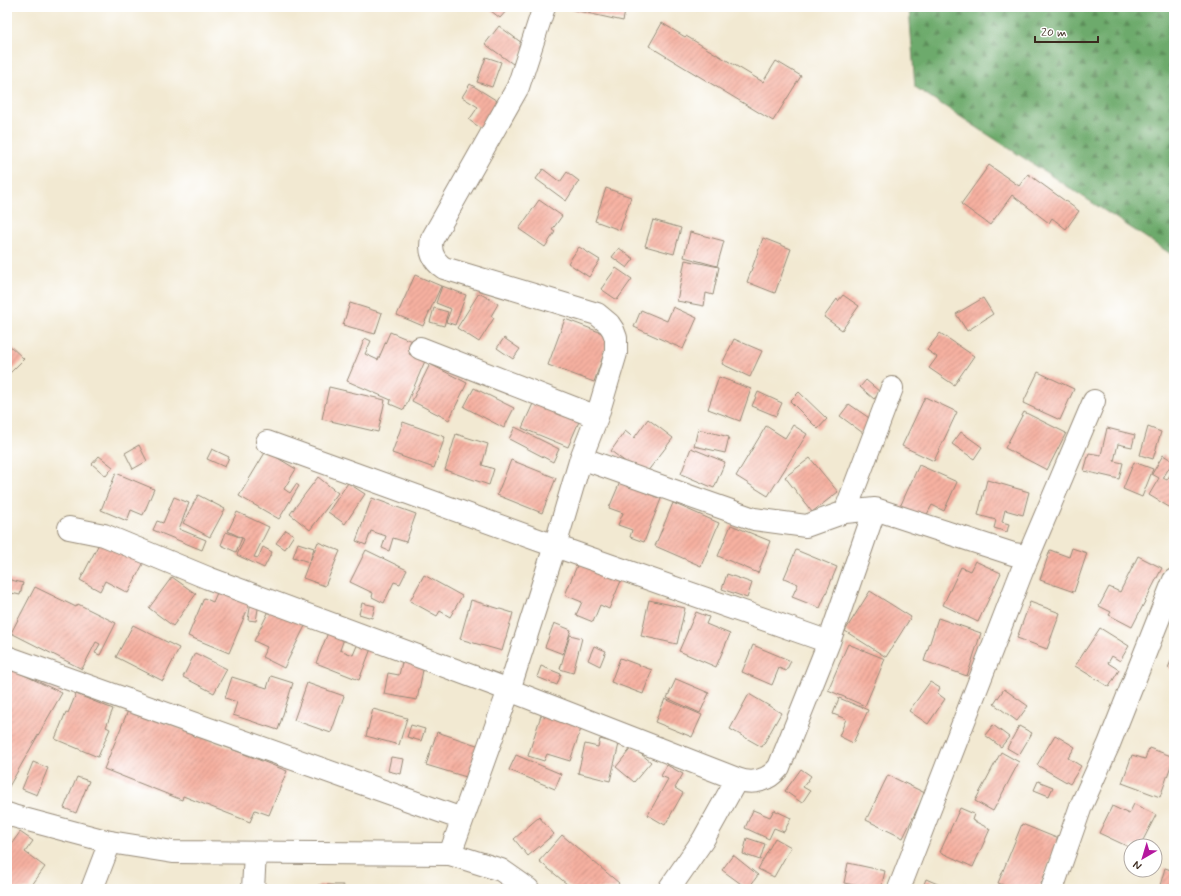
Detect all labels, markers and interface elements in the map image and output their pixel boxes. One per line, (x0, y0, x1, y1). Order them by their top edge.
scale bar (1035, 18, 1098, 44)
text: 20 m (1041, 25, 1067, 41)
north arrow (1123, 838, 1163, 878)
text: N (1130, 857, 1145, 873)

